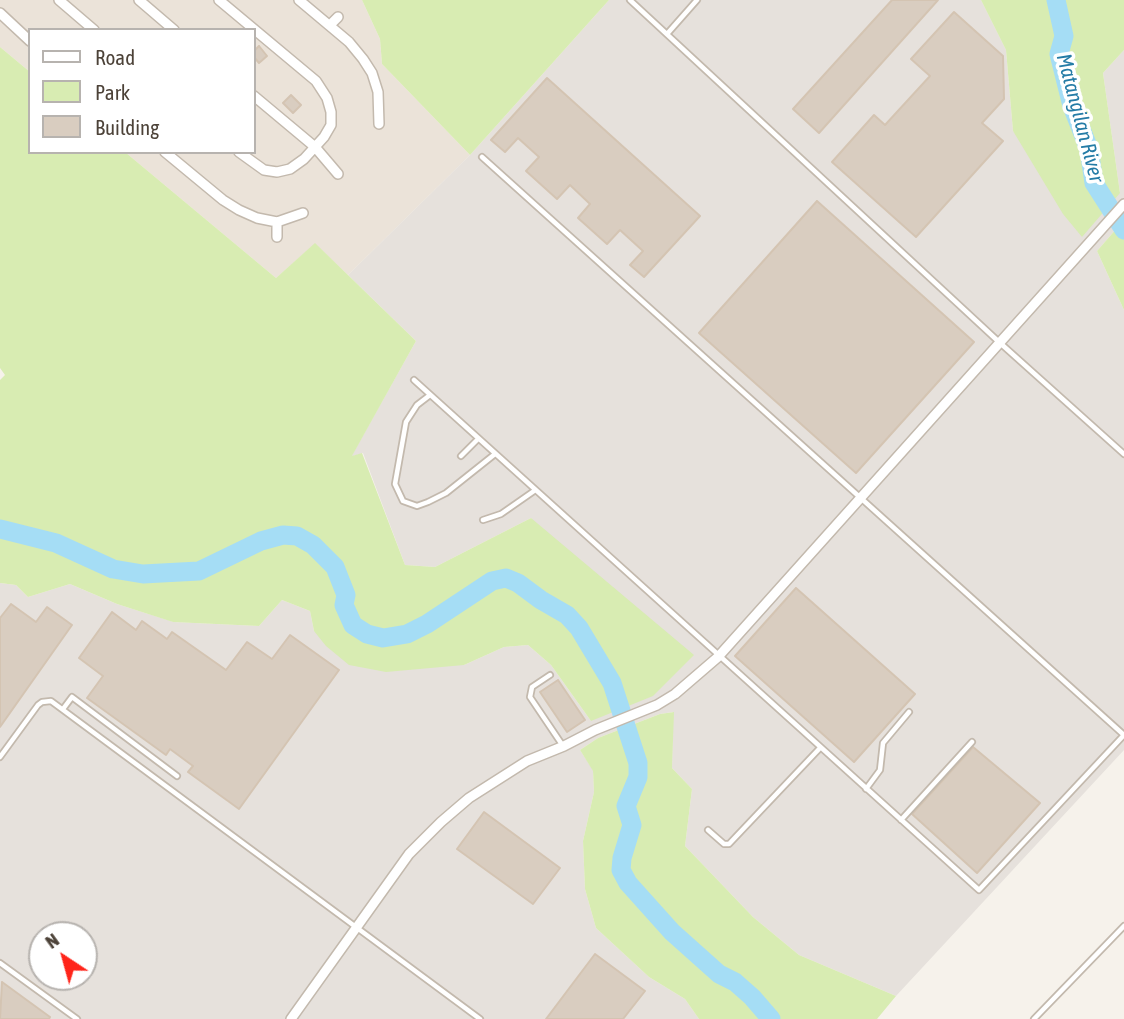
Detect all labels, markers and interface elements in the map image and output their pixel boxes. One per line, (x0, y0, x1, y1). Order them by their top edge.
legend (28, 28, 256, 154)
text: Road (95, 45, 135, 69)
water label: Matangilan River (1051, 51, 1109, 185)
text: Park (95, 80, 130, 104)
text: Building (95, 115, 159, 139)
north arrow (28, 921, 98, 991)
text: N (41, 928, 63, 953)

